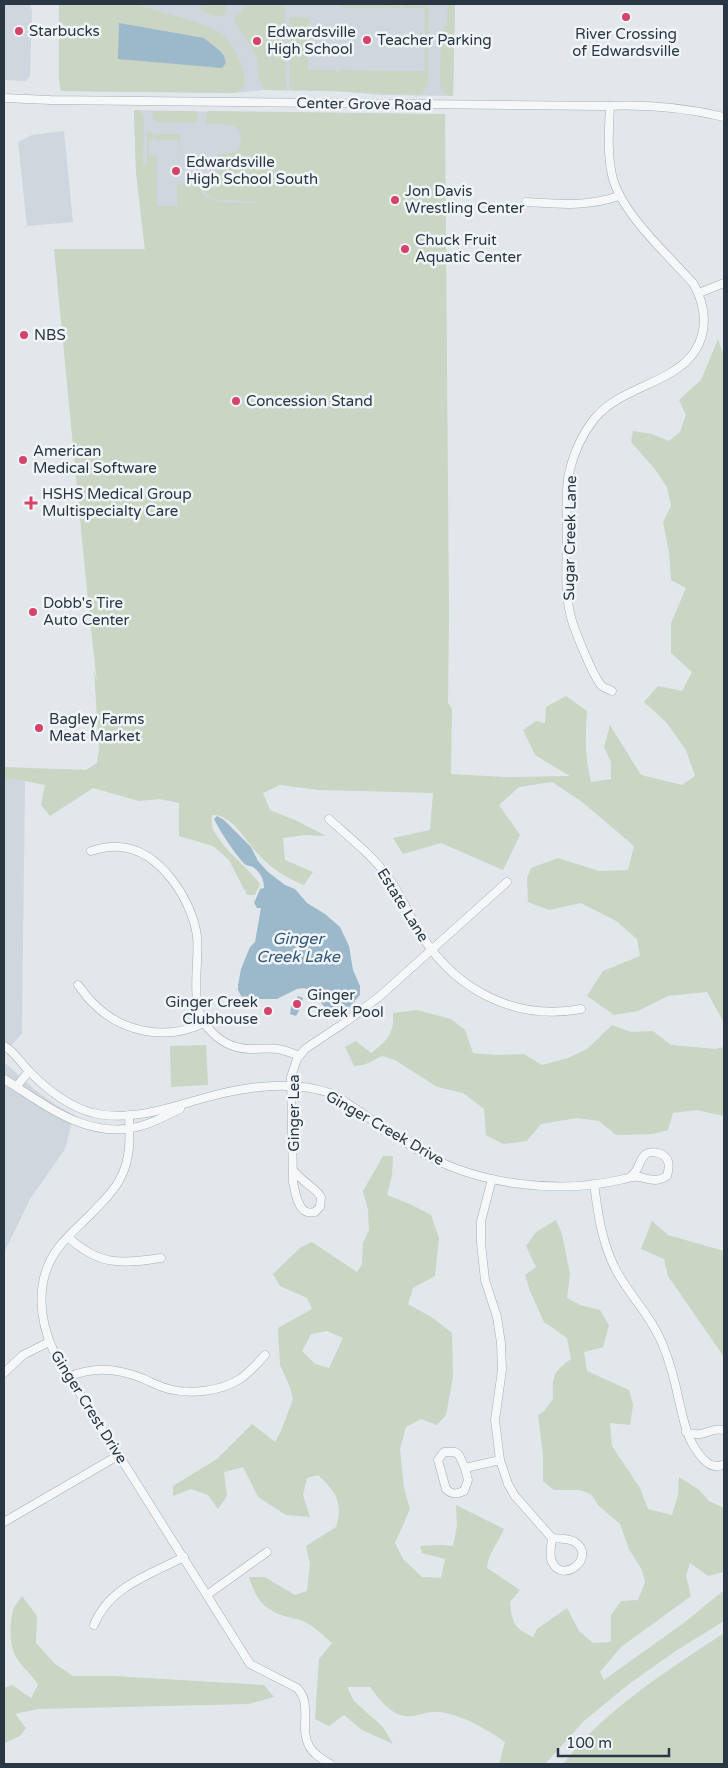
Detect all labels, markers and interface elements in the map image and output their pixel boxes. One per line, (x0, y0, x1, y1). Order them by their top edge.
marker: River Crossing of Edwardsville (620, 11, 632, 23)
place label: Starbucks (29, 22, 100, 40)
place label: Edwardsville High School (267, 23, 356, 58)
marker: Starbucks (13, 25, 25, 37)
place label: River Crossing of Edwardsville (572, 25, 680, 60)
place label: Teacher Parking (377, 31, 492, 49)
marker: Teacher Parking (361, 34, 373, 46)
marker: Edwardsville High School (251, 35, 263, 47)
street label: Center Grove Road (296, 94, 432, 114)
place label: Edwardsville High School South (186, 153, 318, 188)
marker: Edwardsville High School South (170, 165, 182, 177)
place label: Jon Davis Wrestling Center (405, 182, 525, 217)
marker: Jon Davis Wrestling Center (389, 194, 401, 206)
place label: Chuck Fruit Aquatic Center (415, 231, 522, 266)
marker: Chuck Fruit Aquatic Center (399, 243, 411, 255)
place label: NBS (34, 326, 66, 344)
marker: NBS (18, 329, 30, 341)
place label: Concession Stand (246, 392, 373, 410)
marker: Concession Stand (230, 395, 242, 407)
place label: American Medical Software (33, 442, 157, 477)
marker: American Medical Software (17, 454, 29, 466)
street label: Sugar Creek Lane (560, 475, 580, 601)
place label: HSHS Medical Group Multispecialty Care (42, 485, 192, 520)
marker: HSHS Medical Group Multispecialty Care (24, 496, 38, 510)
place label: Dobb's Tire Auto Center (43, 594, 130, 629)
marker: Dobb's Tire Auto Center (27, 606, 39, 618)
place label: Bagley Farms Meat Market (49, 710, 145, 745)
marker: Bagley Farms Meat Market (33, 722, 45, 734)
street label: Estate Lane (373, 865, 433, 945)
water label: Ginger Creek Lake (256, 929, 341, 967)
place label: Ginger Creek Pool (307, 986, 384, 1021)
place label: Ginger Creek Clubhouse (165, 993, 258, 1028)
marker: Ginger Creek Pool (291, 998, 303, 1010)
marker: Ginger Creek Clubhouse (262, 1005, 274, 1017)
street label: Ginger Lea (285, 1074, 303, 1152)
street label: Ginger Creek Drive (323, 1087, 447, 1169)
street label: Ginger Crest Drive (47, 1347, 131, 1467)
scale bar (558, 1726, 669, 1758)
text: 100 m (566, 1734, 612, 1752)

